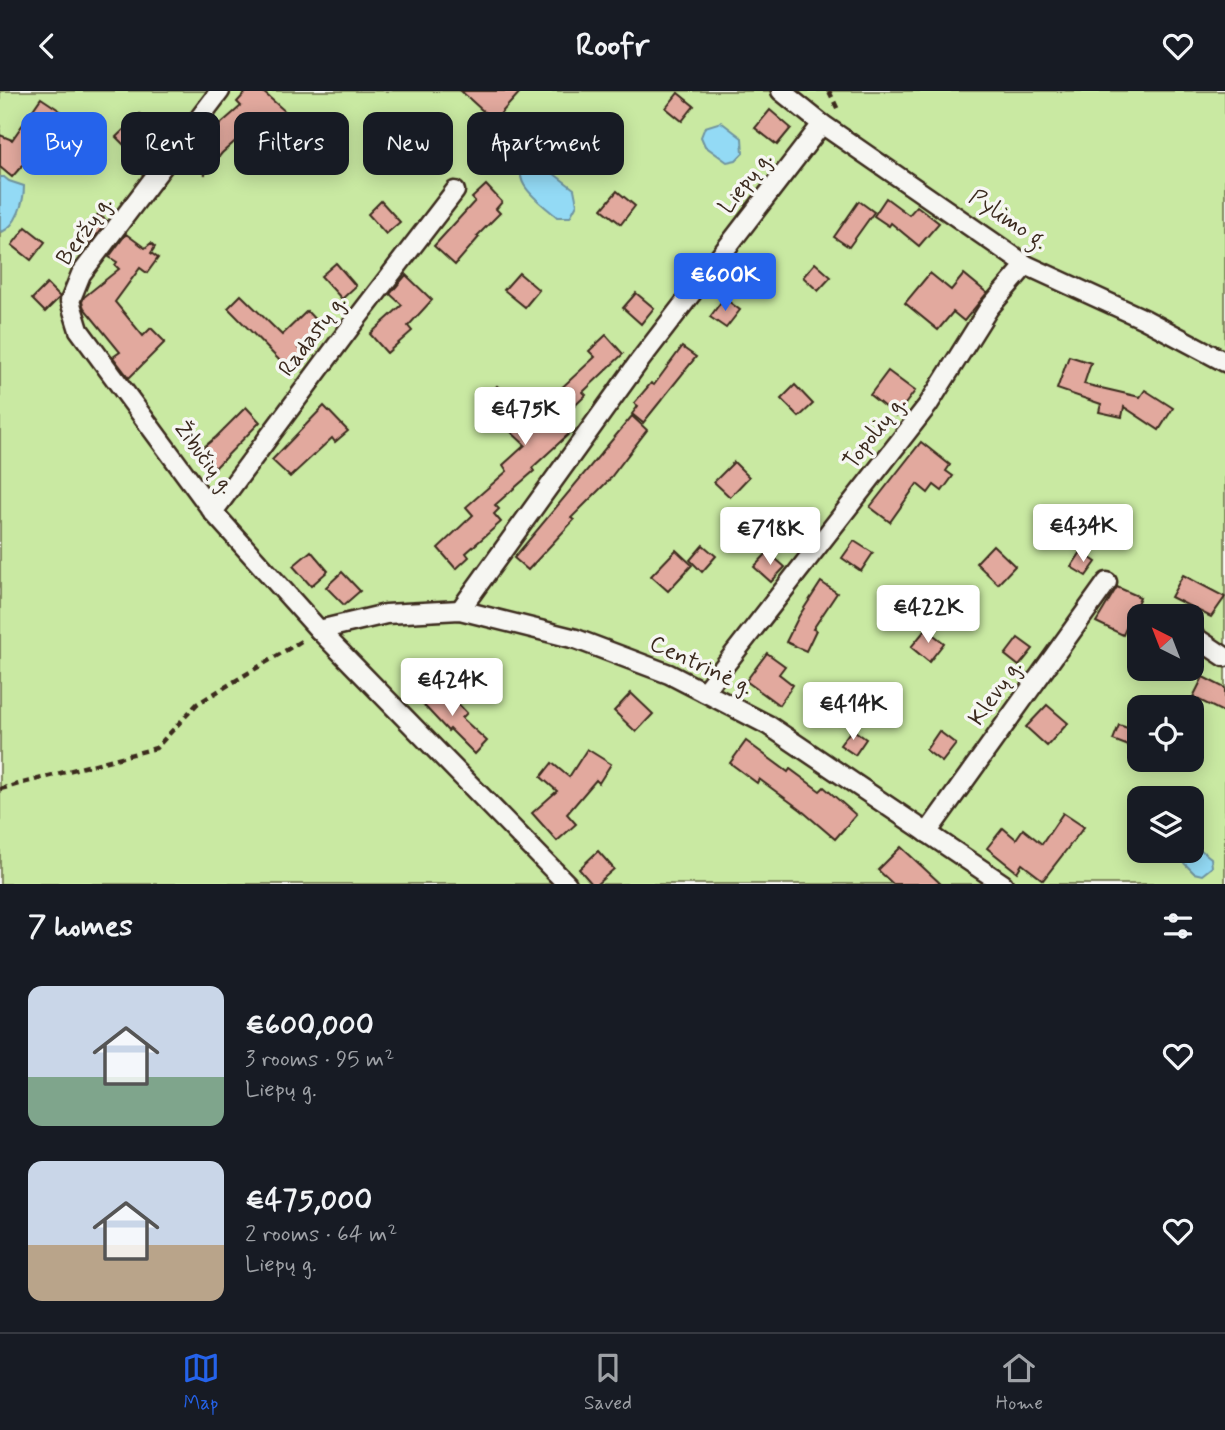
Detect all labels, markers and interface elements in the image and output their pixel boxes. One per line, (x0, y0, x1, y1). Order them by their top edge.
text: Roofr (576, 25, 649, 67)
icon: back (28, 27, 66, 65)
icon: heart (1159, 27, 1197, 65)
chip: Buy (21, 112, 107, 175)
chip: Rent (121, 112, 220, 175)
chip: Filters (234, 112, 349, 175)
chip: New (363, 112, 453, 175)
chip: Apartment (467, 112, 624, 175)
street label: Liepų g. (712, 146, 780, 220)
street label: Pylimo g. (962, 183, 1053, 259)
street label: Beržų g. (50, 190, 120, 272)
pin: €600K (676, 253, 774, 313)
text: €600K (690, 261, 760, 291)
street label: Radastų g. (272, 289, 354, 383)
pin: €475K (476, 387, 574, 447)
street label: Topolių g. (837, 390, 913, 476)
text: €475K (490, 395, 560, 425)
street label: Žibučių g. (167, 415, 241, 501)
pin: €434K (1034, 505, 1132, 564)
pin: €718K (721, 507, 819, 567)
text: €434K (1049, 512, 1117, 542)
text: €718K (736, 515, 804, 545)
pin: €422K (879, 585, 977, 645)
text: €422K (893, 593, 963, 623)
north arrow (1127, 604, 1204, 681)
map controls (1127, 604, 1204, 863)
street label: Centrinė g. (644, 629, 758, 703)
street label: Klevų g. (962, 654, 1030, 732)
pin: €424K (403, 659, 501, 718)
text: €424K (417, 666, 487, 696)
pin: €414K (804, 683, 902, 742)
text: €414K (819, 690, 887, 720)
button: locate (1127, 695, 1204, 772)
button: layers (1127, 786, 1204, 863)
text: 7 homes (28, 907, 133, 946)
icon: filters (1159, 907, 1197, 945)
text: €600,000 (245, 1006, 374, 1045)
icon: home (84, 1014, 168, 1098)
icon: heart (1159, 1037, 1197, 1075)
text: 3 rooms · 95 m² (245, 1045, 394, 1075)
text: Liepų g. (245, 1075, 317, 1105)
text: €475,000 (245, 1181, 372, 1220)
icon: home (84, 1189, 168, 1273)
icon: heart (1159, 1212, 1197, 1250)
text: 2 rooms · 64 m² (245, 1220, 397, 1250)
text: Liepų g. (245, 1250, 317, 1280)
tab: Map (182, 1349, 220, 1416)
tab: Saved (584, 1349, 632, 1416)
tab: Home (996, 1349, 1043, 1416)

